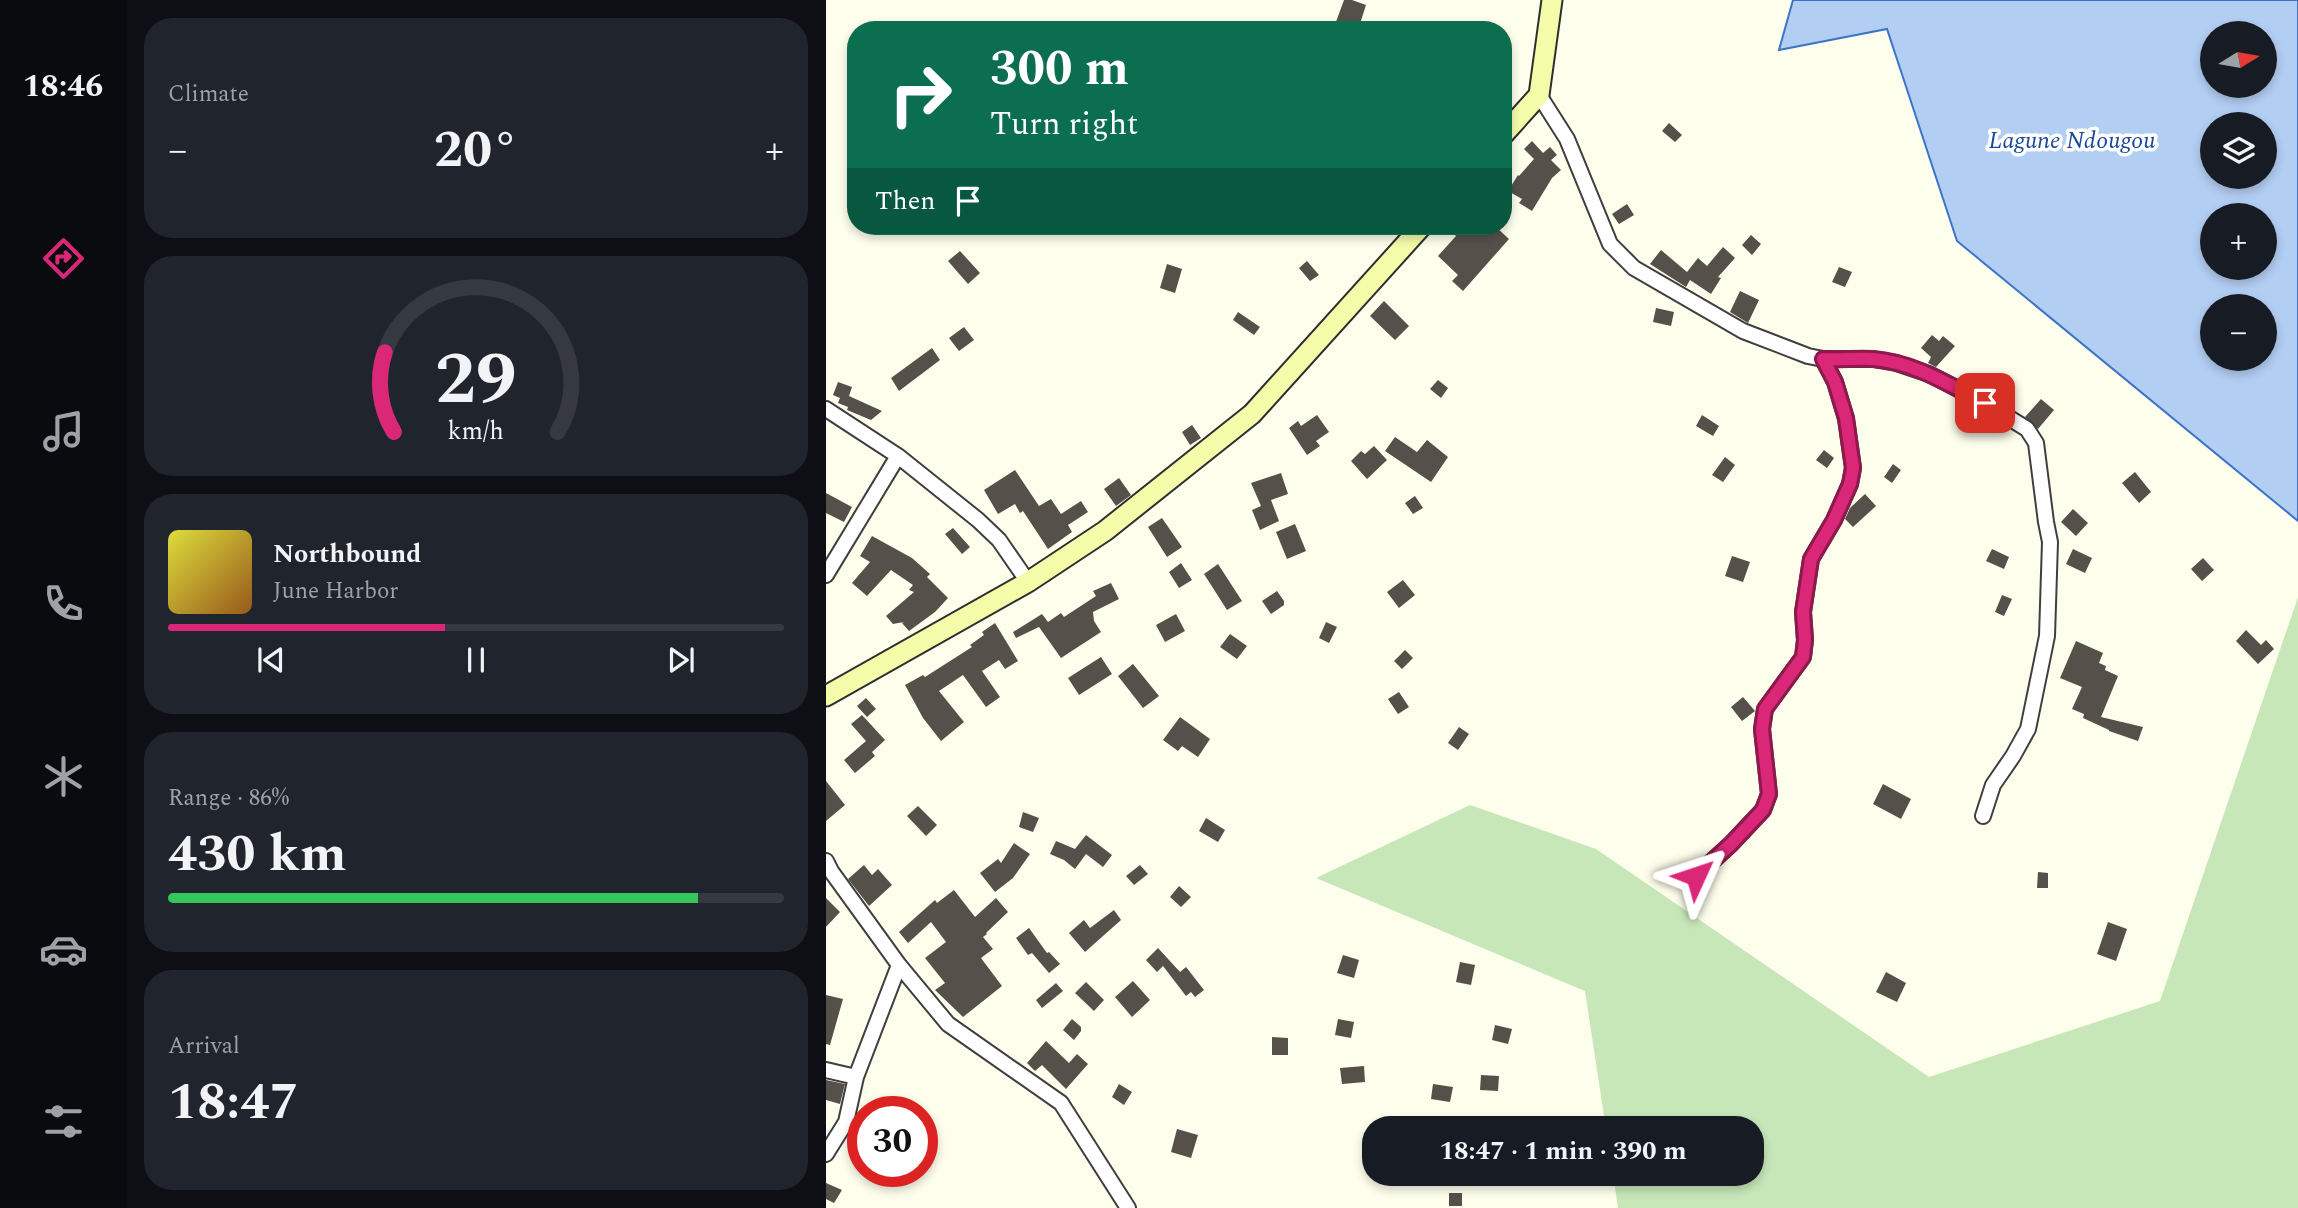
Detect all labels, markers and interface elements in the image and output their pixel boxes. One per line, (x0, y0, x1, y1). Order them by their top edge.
north arrow (2200, 21, 2277, 98)
map controls (2200, 21, 2277, 371)
text: 300 m (990, 32, 1129, 107)
icon: right (875, 49, 966, 140)
text: 18:46 (23, 62, 103, 111)
text: Climate (168, 77, 249, 112)
text: Turn right (990, 100, 1138, 149)
text: 20° (434, 111, 518, 190)
button: layers (2200, 112, 2277, 189)
text: − (168, 122, 187, 180)
text: + (765, 122, 784, 180)
water label: Lagune Ndougou (1988, 123, 2156, 159)
text: Then (875, 181, 935, 221)
icon: arrive (949, 182, 987, 220)
button: + (2200, 203, 2277, 280)
icon: directions (39, 234, 88, 283)
button: − (2200, 294, 2277, 371)
text: 29 (435, 325, 517, 436)
pin (1955, 373, 2015, 433)
icon: arrive (1966, 384, 2004, 422)
icon: music (39, 407, 88, 456)
text: km/h (448, 413, 504, 451)
text: Northbound (273, 534, 421, 574)
text: June Harbor (273, 574, 398, 609)
icon: phone (39, 579, 88, 628)
icon: previous (252, 641, 290, 679)
icon: pause (457, 641, 495, 679)
icon: next (662, 641, 700, 679)
icon: climate (39, 752, 88, 801)
text: Range · 86% (168, 781, 289, 816)
text: 430 km (168, 815, 347, 894)
position arrow (1659, 839, 1733, 913)
icon: car (39, 925, 88, 974)
text: Arrival (168, 1029, 240, 1064)
text: 18:47 (168, 1063, 299, 1142)
speed limit sign: 30 (847, 1096, 938, 1187)
icon: filters (39, 1097, 88, 1146)
text: 18:47 · 1 min · 390 m (1439, 1131, 1687, 1171)

